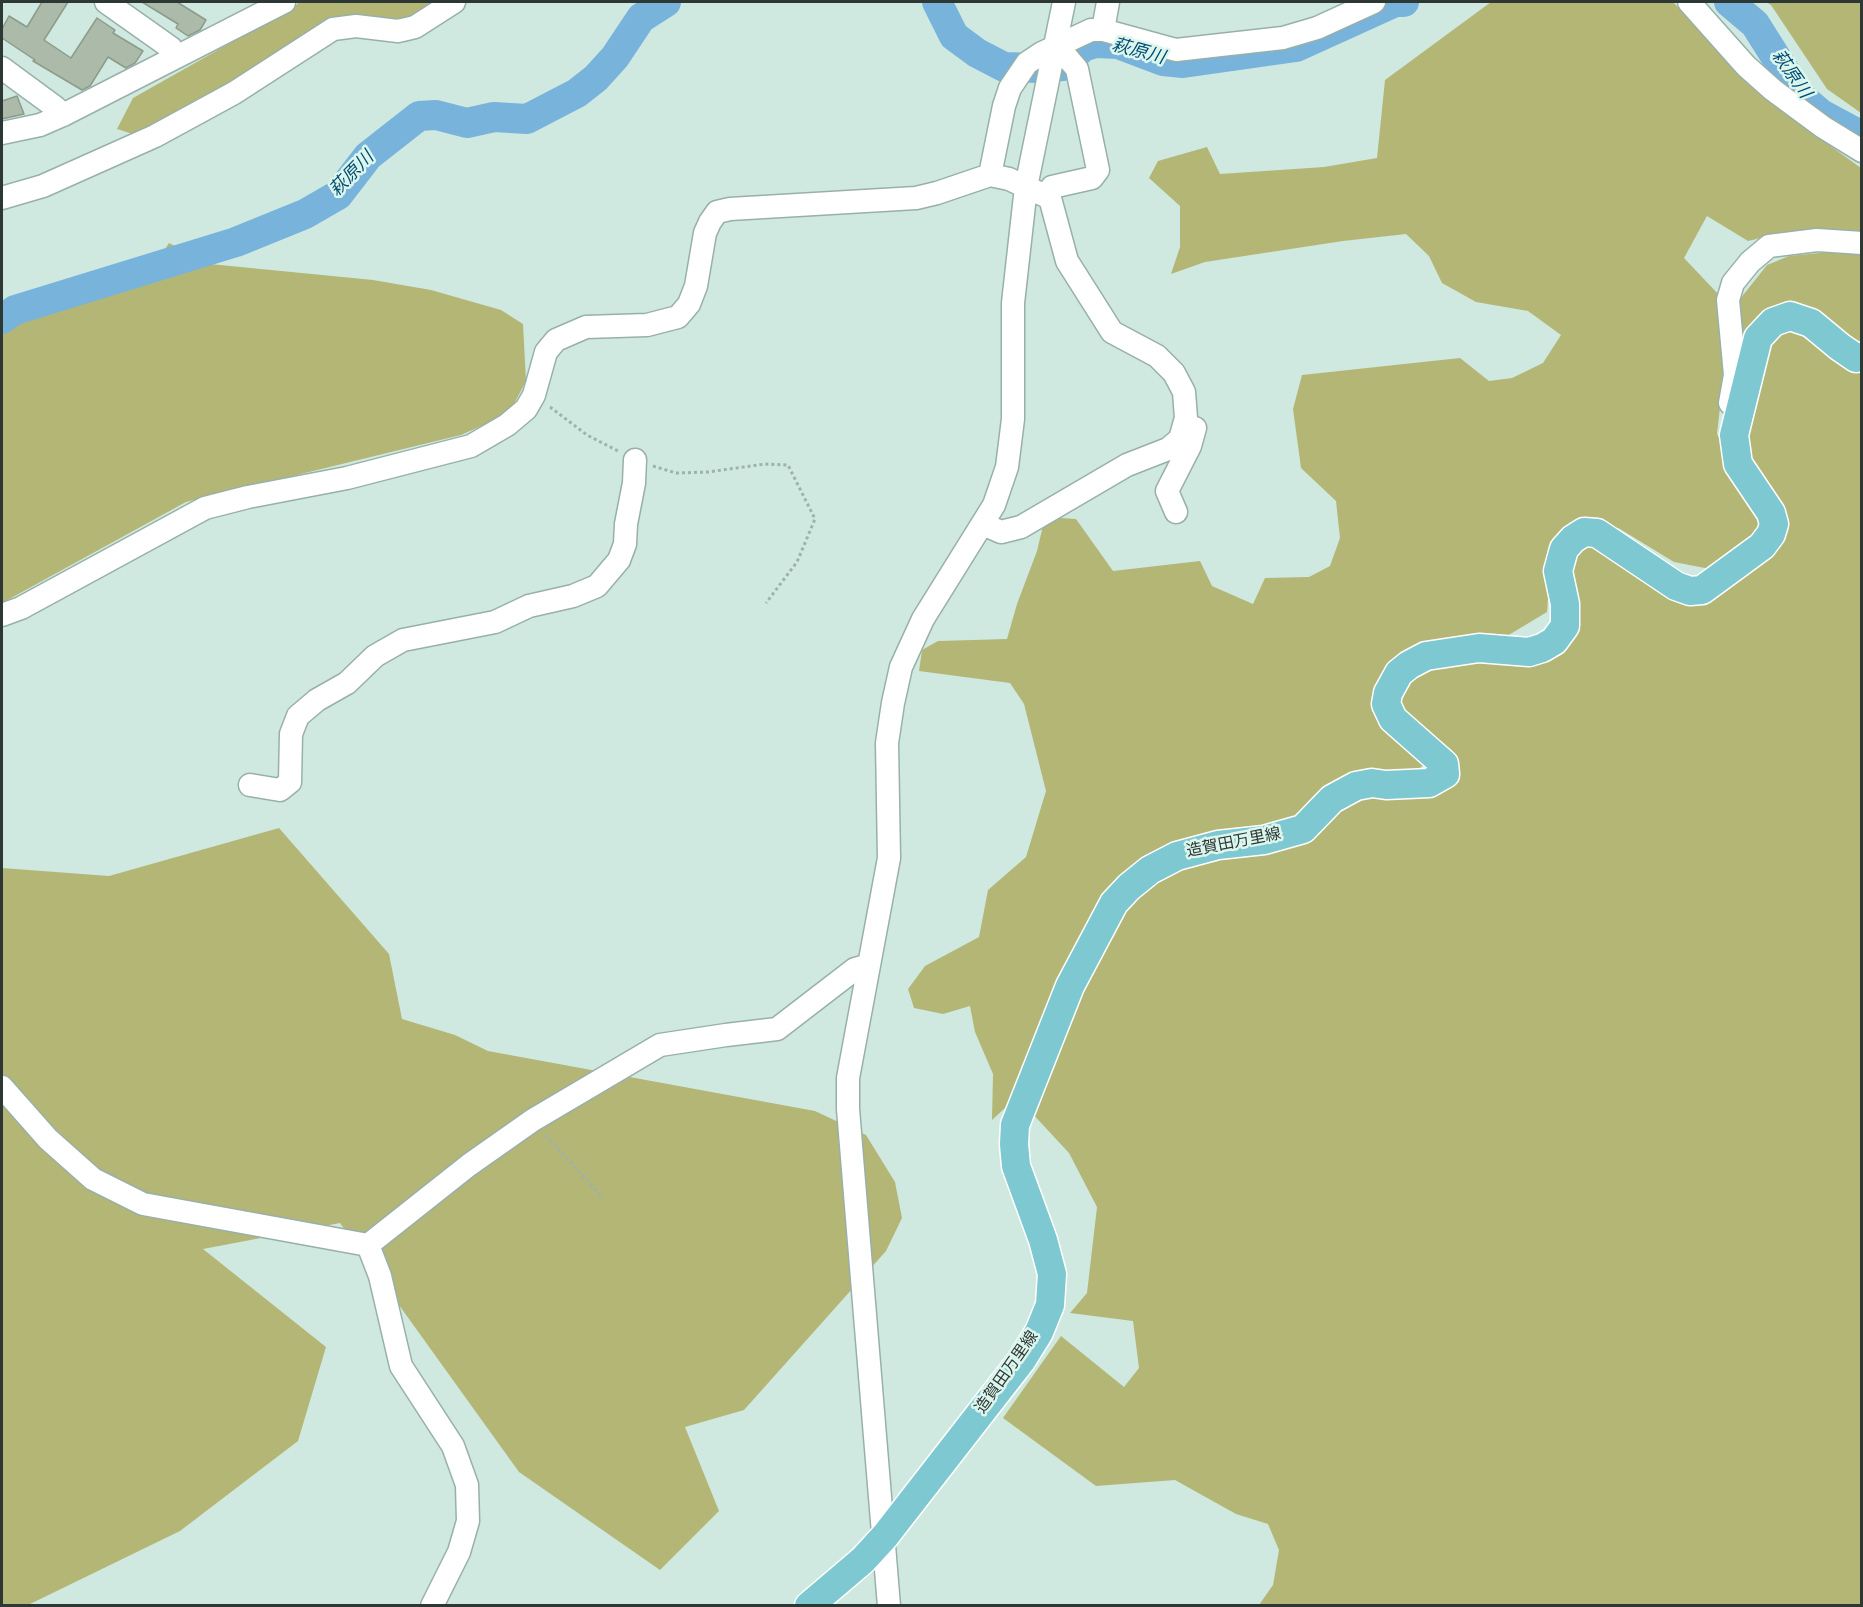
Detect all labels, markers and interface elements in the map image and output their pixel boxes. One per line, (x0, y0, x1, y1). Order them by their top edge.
water label: 萩原川 (1109, 36, 1167, 70)
water label: 萩原川 (1766, 47, 1814, 103)
water label: 萩原川 (326, 148, 380, 202)
street label: 造賀田万里線 (1185, 825, 1283, 863)
street label: 造賀田万里線 (973, 1328, 1043, 1418)

